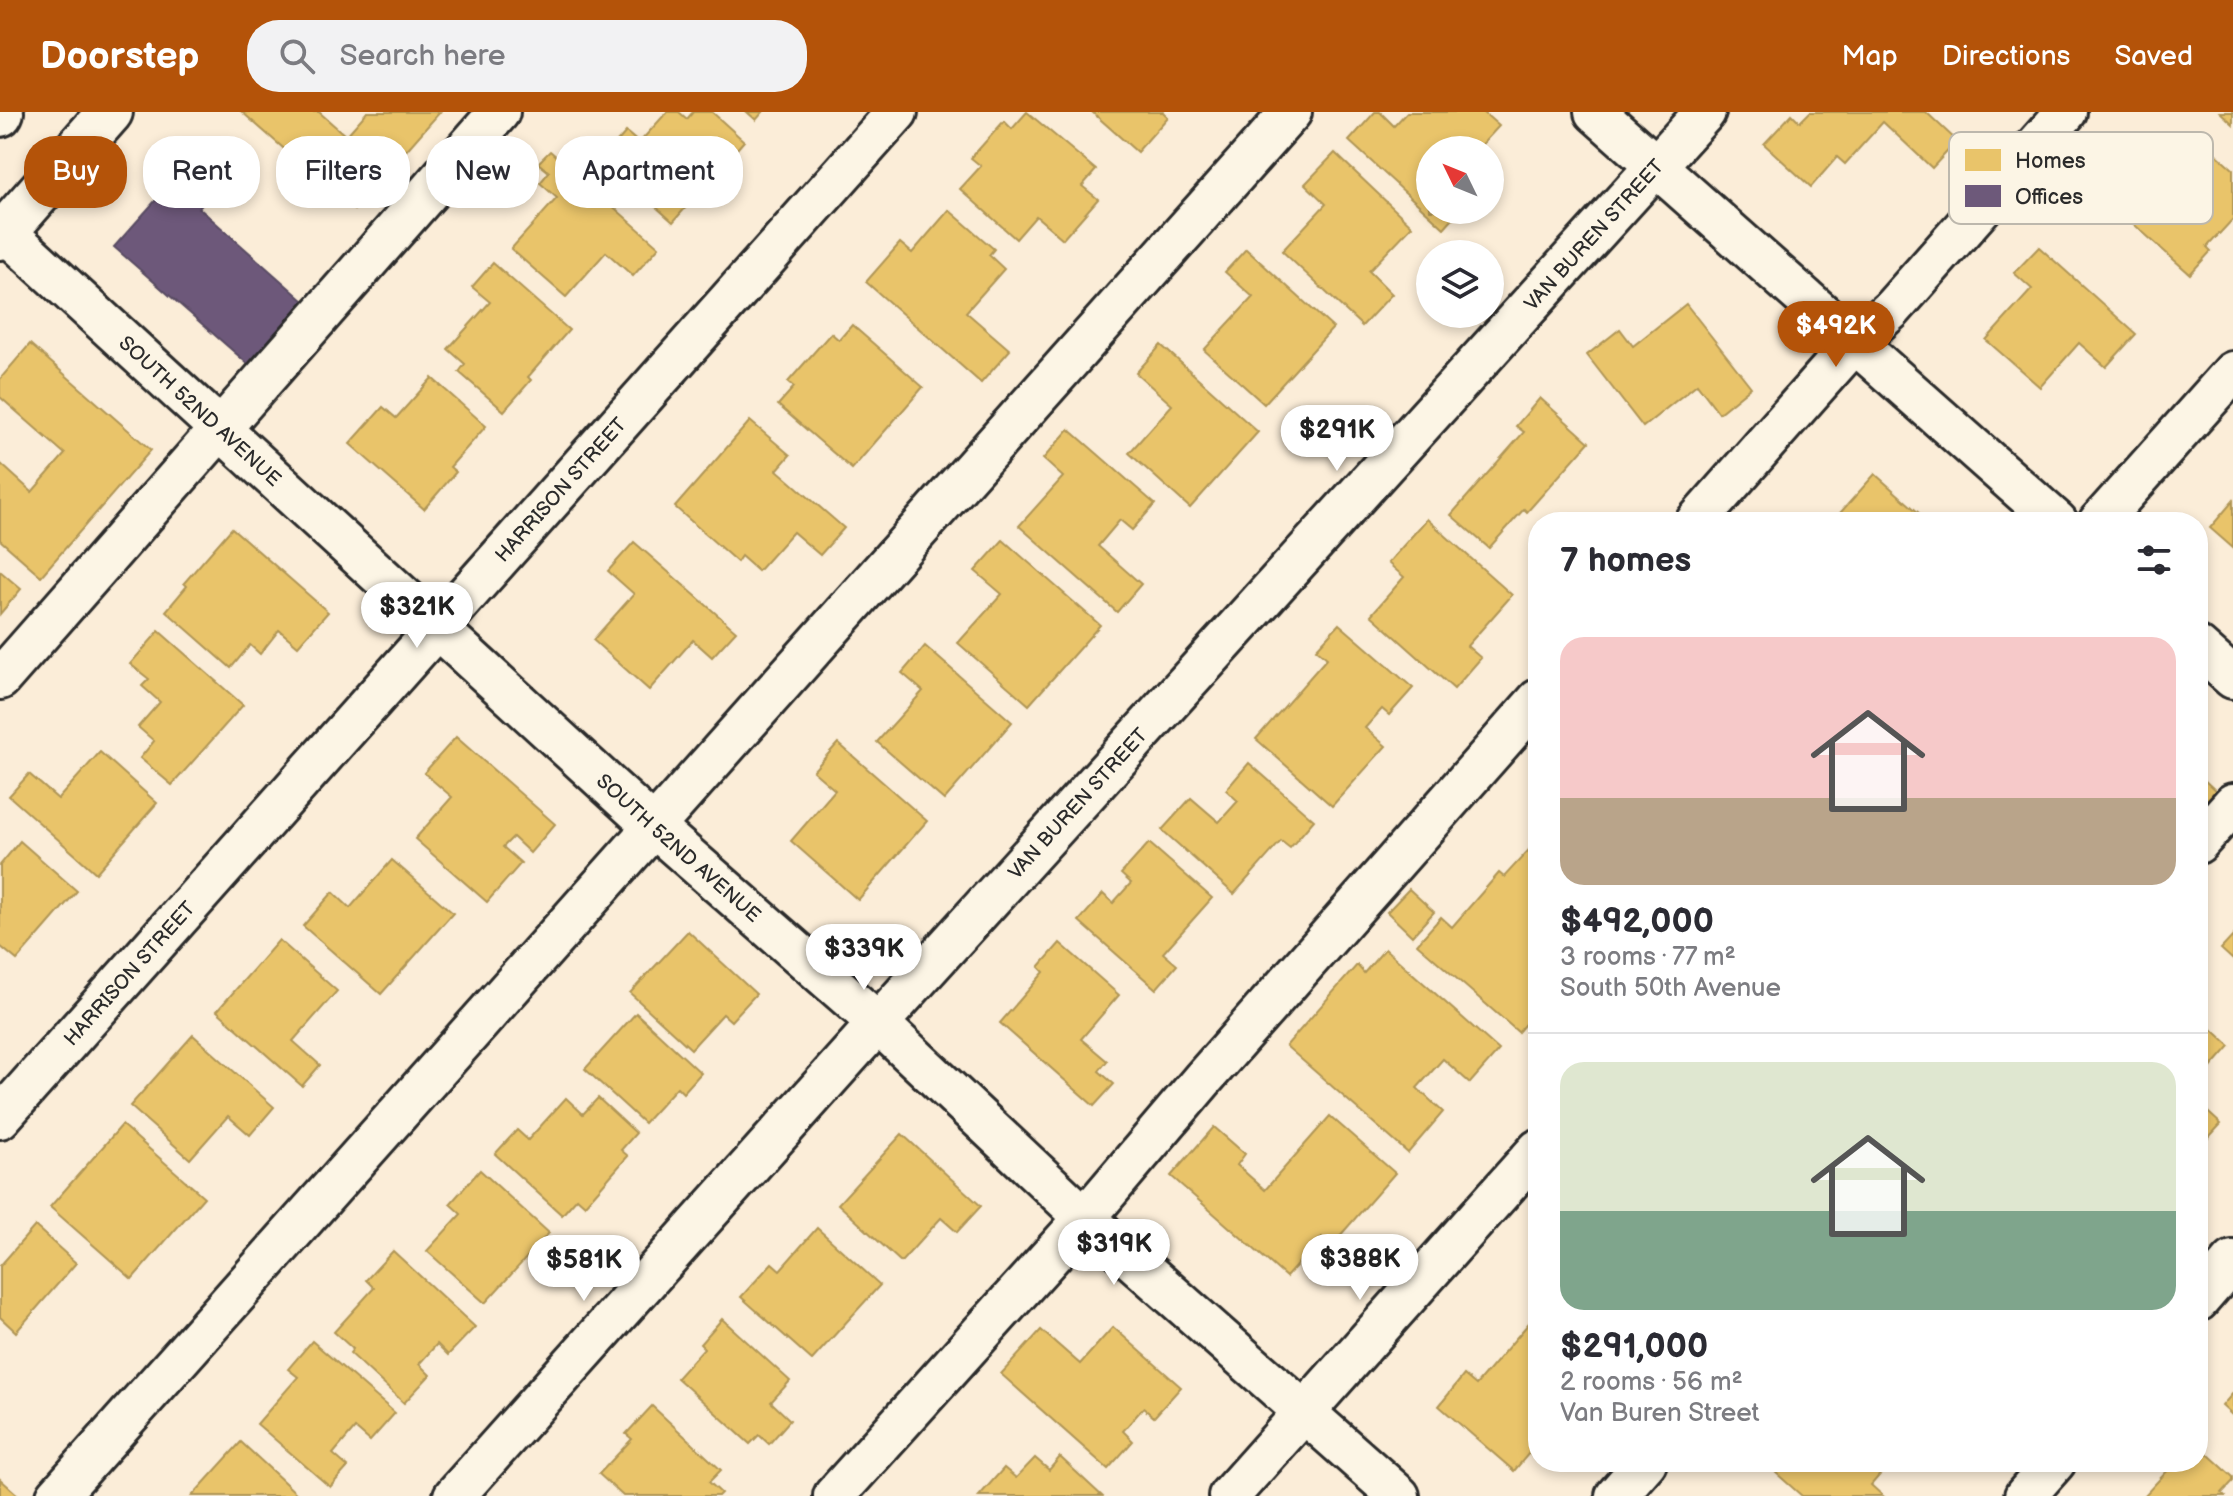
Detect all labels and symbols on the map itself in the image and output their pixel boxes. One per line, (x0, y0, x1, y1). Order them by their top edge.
legend (1949, 132, 2213, 224)
north arrow (1416, 136, 1504, 224)
text: Homes (2015, 148, 2086, 175)
street label: VAN BUREN STREET (1520, 155, 1669, 316)
text: Offices (2015, 184, 2083, 211)
pin: $492K (1780, 301, 1892, 369)
street label: SOUTH 52ND AVENUE (114, 331, 286, 492)
pin: $291K (1281, 405, 1393, 473)
street label: HARRISON STREET (490, 413, 632, 567)
pin: $321K (361, 582, 473, 650)
street label: VAN BUREN STREET (1004, 723, 1153, 884)
street label: SOUTH 52ND AVENUE (591, 769, 765, 928)
street label: HARRISON STREET (59, 897, 200, 1051)
pin: $339K (808, 924, 920, 992)
pin: $319K (1058, 1219, 1170, 1287)
pin: $388K (1304, 1234, 1416, 1302)
pin: $581K (528, 1235, 640, 1303)

